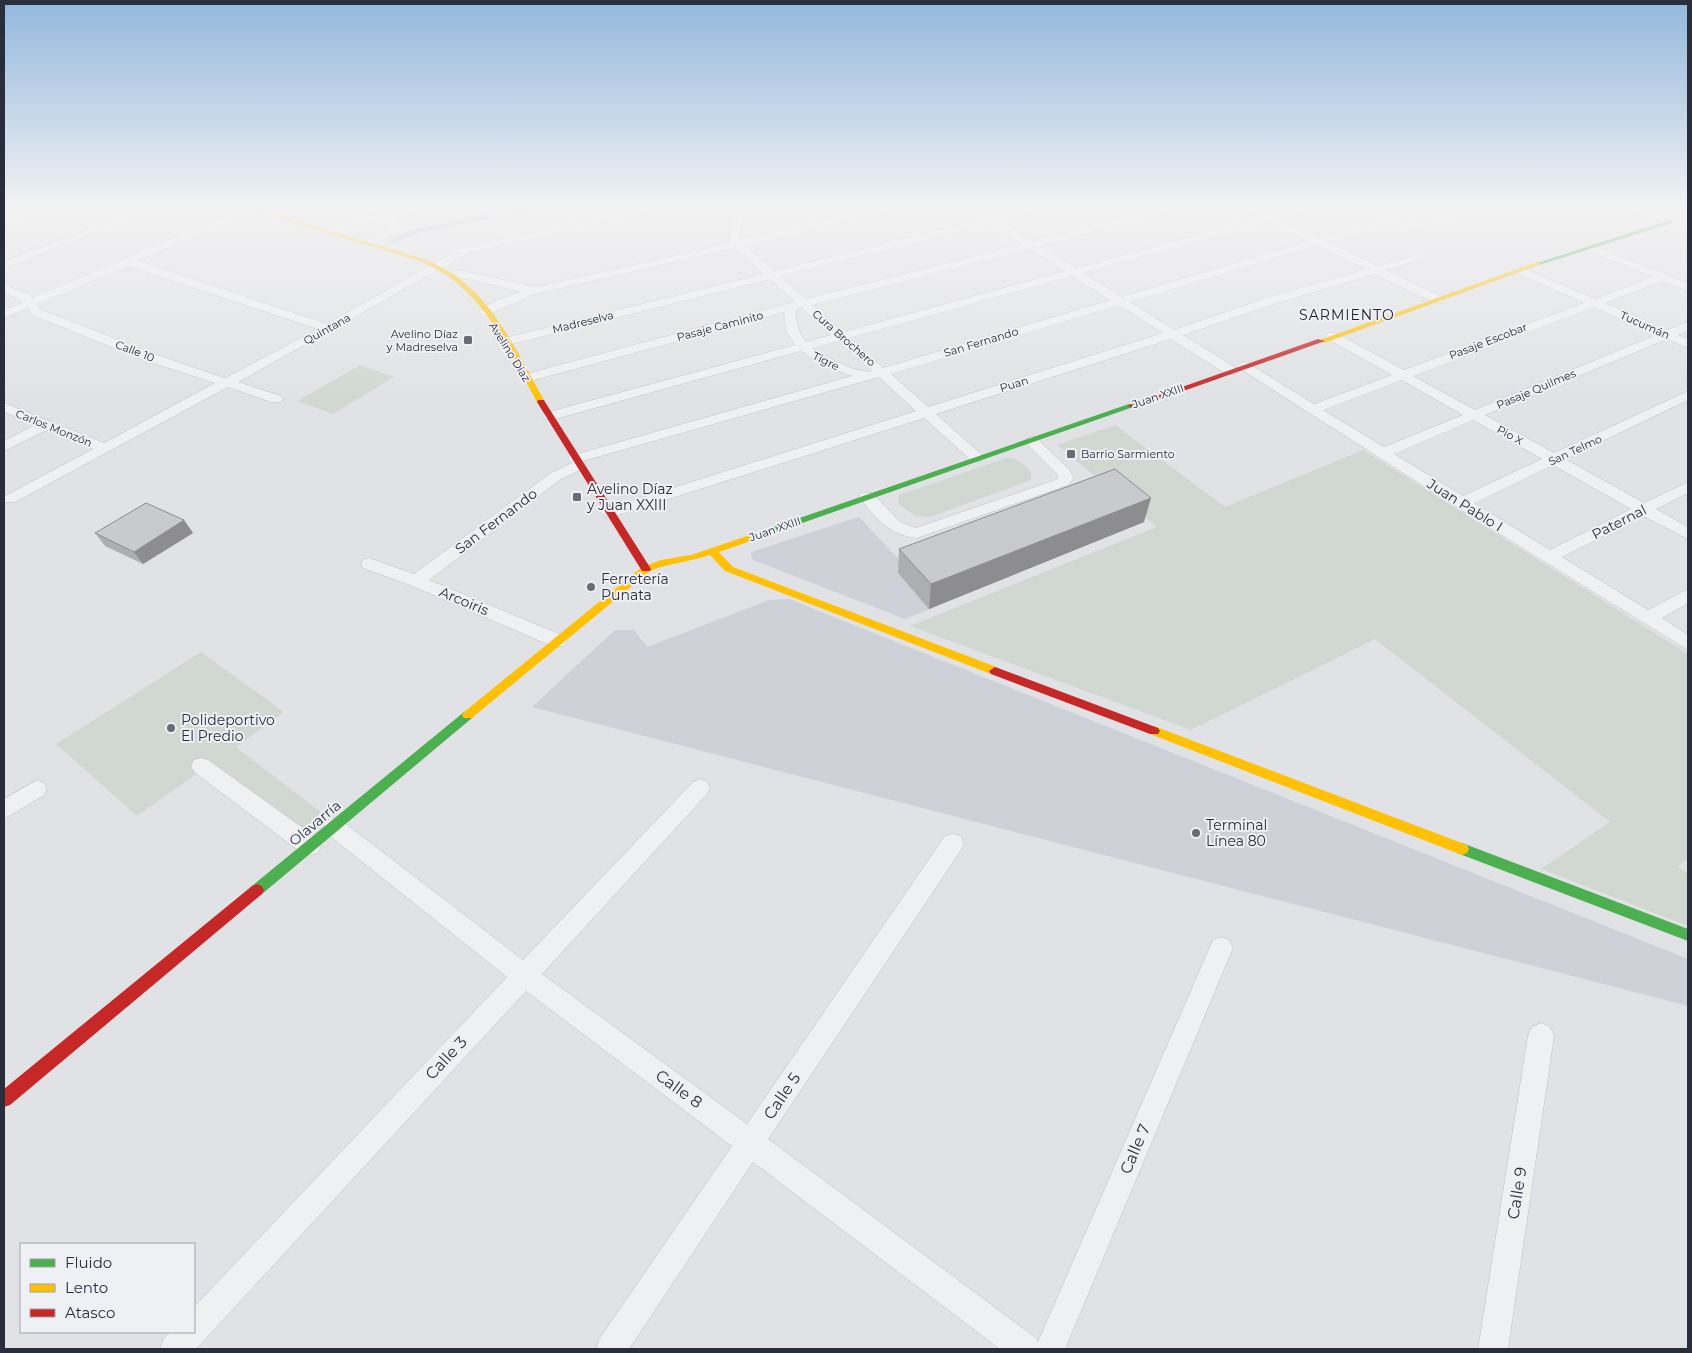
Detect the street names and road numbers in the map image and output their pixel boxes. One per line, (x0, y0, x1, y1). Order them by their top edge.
street label: Cura Brochero (810, 307, 879, 369)
street label: Madreselva (551, 308, 615, 336)
street label: Pasaje Caminito (675, 308, 765, 344)
street label: Tucumán (1618, 308, 1672, 342)
street label: Quintana (301, 310, 353, 348)
street label: Avelino Díaz (486, 320, 534, 385)
street label: Pasaje Escobar (1447, 320, 1529, 362)
street label: San Fernando (942, 324, 1020, 360)
street label: Calle 10 (113, 337, 157, 365)
street label: Tigre (810, 349, 842, 374)
street label: Pasaje Quilmes (1494, 366, 1578, 412)
street label: Puan (998, 373, 1030, 395)
street label: Juan XXIII (1129, 381, 1186, 412)
street label: Carlos Monzón (14, 406, 94, 450)
street label: Pio X (1494, 422, 1526, 448)
street label: San Telmo (1546, 431, 1604, 468)
street label: Juan Pablo I (1423, 474, 1506, 535)
street label: San Fernando (451, 484, 541, 558)
street label: Paternal (1589, 501, 1649, 543)
street label: Juan XXIII (746, 514, 803, 545)
street label: Arcoiris (437, 583, 492, 619)
street label: Olavarría (285, 796, 345, 850)
street label: Calle 3 (421, 1032, 471, 1084)
street label: Calle 8 (652, 1066, 706, 1112)
street label: Calle 5 (760, 1069, 804, 1123)
street label: Calle 7 (1116, 1121, 1154, 1177)
street label: Calle 9 (1503, 1165, 1531, 1221)

